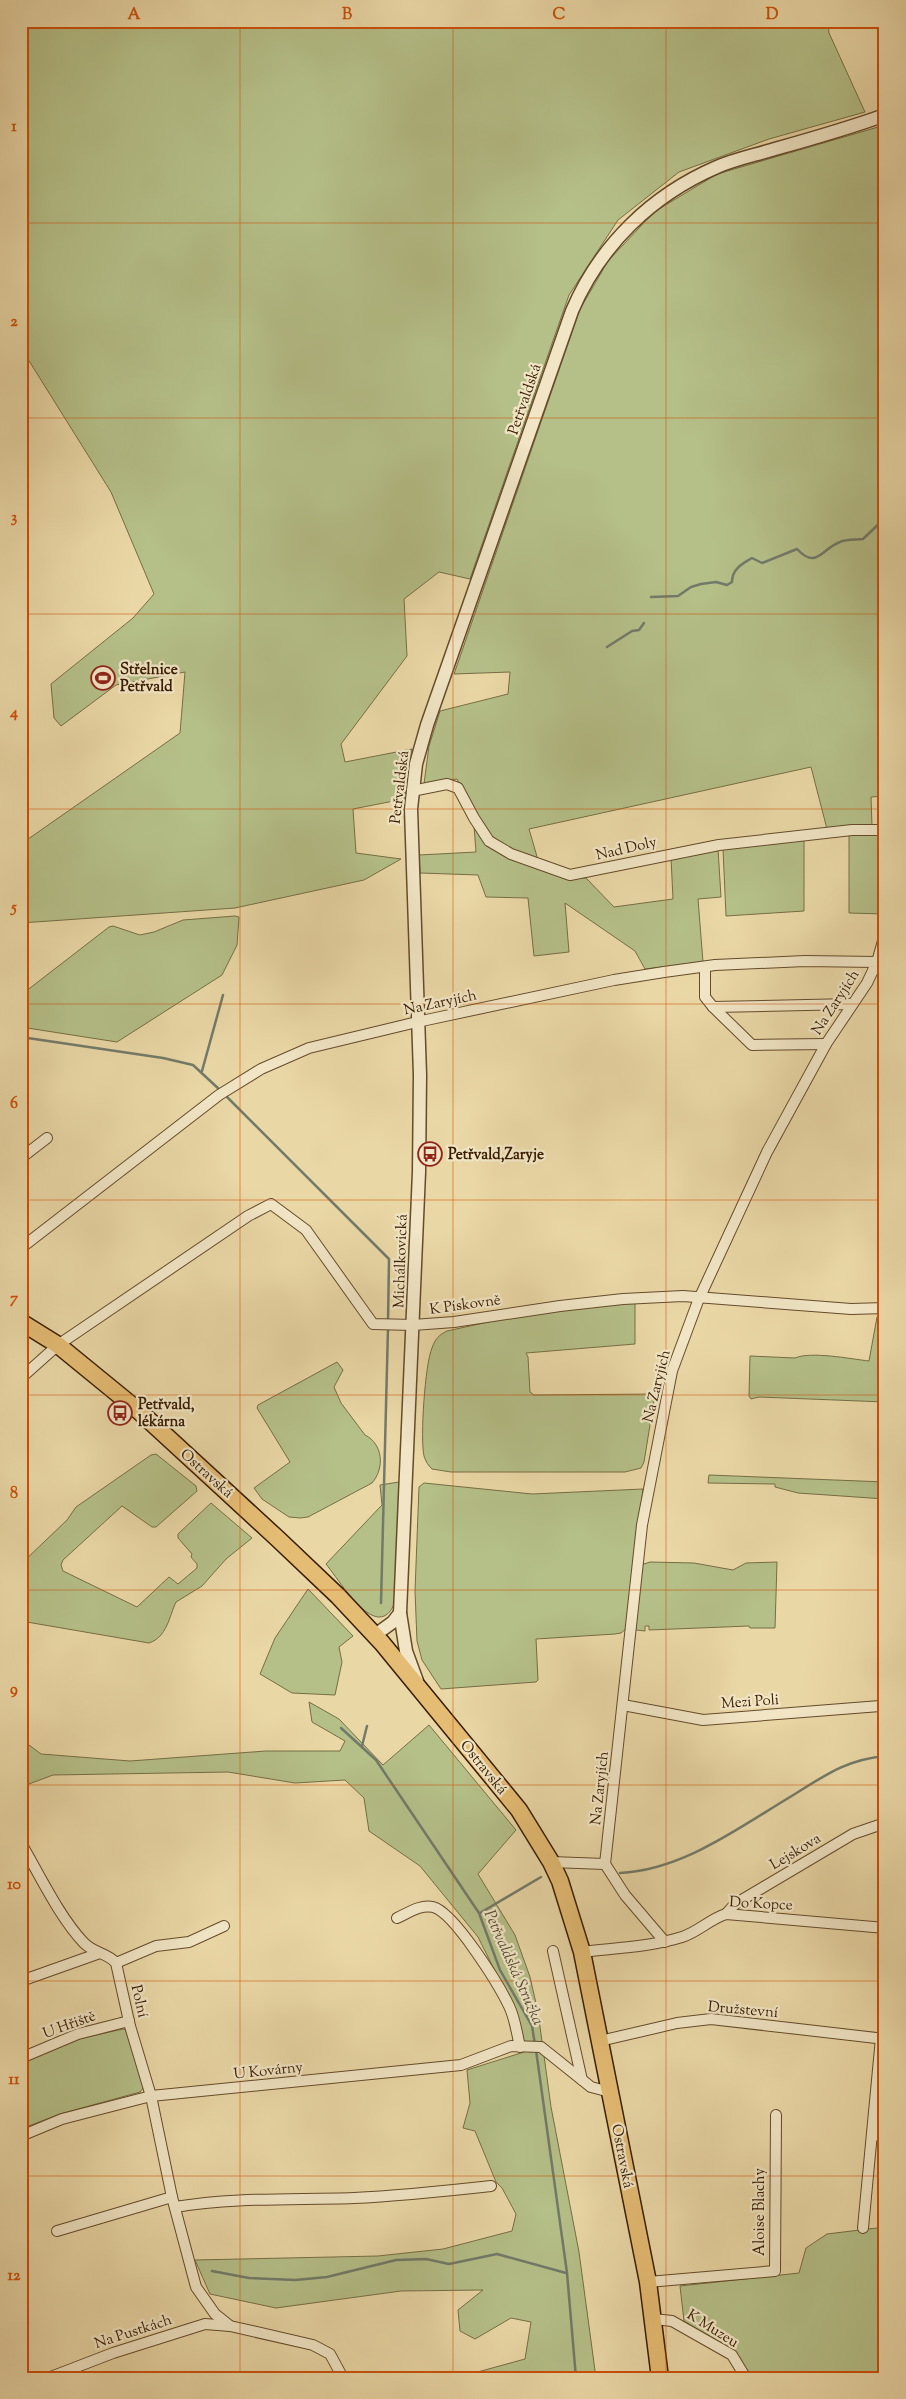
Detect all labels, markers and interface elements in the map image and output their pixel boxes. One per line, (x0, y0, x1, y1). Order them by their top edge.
text: A (128, 4, 141, 27)
text: B (342, 4, 352, 27)
text: C (553, 4, 566, 27)
text: D (766, 4, 779, 27)
text: 1 (11, 116, 17, 139)
text: 2 (10, 311, 18, 334)
street label: Petřvaldská (503, 361, 547, 438)
text: 3 (11, 507, 18, 530)
place label: Střelnice Petřvald (120, 660, 178, 698)
sports icon: Střelnice Petřvald (90, 665, 116, 691)
text: 4 (9, 702, 18, 725)
street label: Petřvaldská (386, 749, 415, 825)
street label: Nad Doly (594, 832, 659, 867)
text: 5 (9, 897, 17, 920)
street label: Na Zaryjích (807, 966, 865, 1040)
street label: Na Zaryjích (402, 985, 479, 1021)
text: 6 (10, 1093, 18, 1116)
bus stop icon: Petřvald,Zaryje (417, 1141, 443, 1167)
place label: Petřvald,Zaryje (448, 1145, 544, 1166)
street label: Michálkovická (389, 1214, 414, 1308)
text: 7 (10, 1288, 19, 1311)
street label: K Pískovně (428, 1290, 502, 1321)
street label: Na Zaryjích (638, 1348, 677, 1425)
place label: Petřvald, lékárna (138, 1395, 195, 1433)
bus stop icon: Petřvald, lékárna (107, 1400, 133, 1426)
street label: Ostravská (175, 1445, 237, 1504)
text: 8 (10, 1483, 18, 1506)
text: 9 (10, 1679, 18, 1702)
street label: Mezi Poli (720, 1690, 780, 1715)
street label: Ostravská (454, 1736, 511, 1800)
street label: Na Zaryjích (586, 1750, 615, 1826)
street label: Lejskova (766, 1829, 825, 1876)
text: 10 (7, 1874, 21, 1897)
street label: Do Kopce (729, 1892, 793, 1917)
water label: Petřvaldská Stružka (477, 1907, 548, 2029)
street label: Polní (125, 1983, 153, 2020)
street label: Družstevní (707, 1997, 779, 2024)
street label: U Hřiště (40, 2006, 99, 2045)
street label: U Kovárny (233, 2057, 304, 2086)
text: 11 (9, 2069, 20, 2092)
street label: Ostravská (605, 2122, 638, 2190)
street label: Aloise Blachy (750, 2168, 771, 2256)
text: 12 (8, 2265, 21, 2288)
street label: K Muzeu (682, 2305, 742, 2354)
street label: Na Pustkách (92, 2310, 175, 2355)

